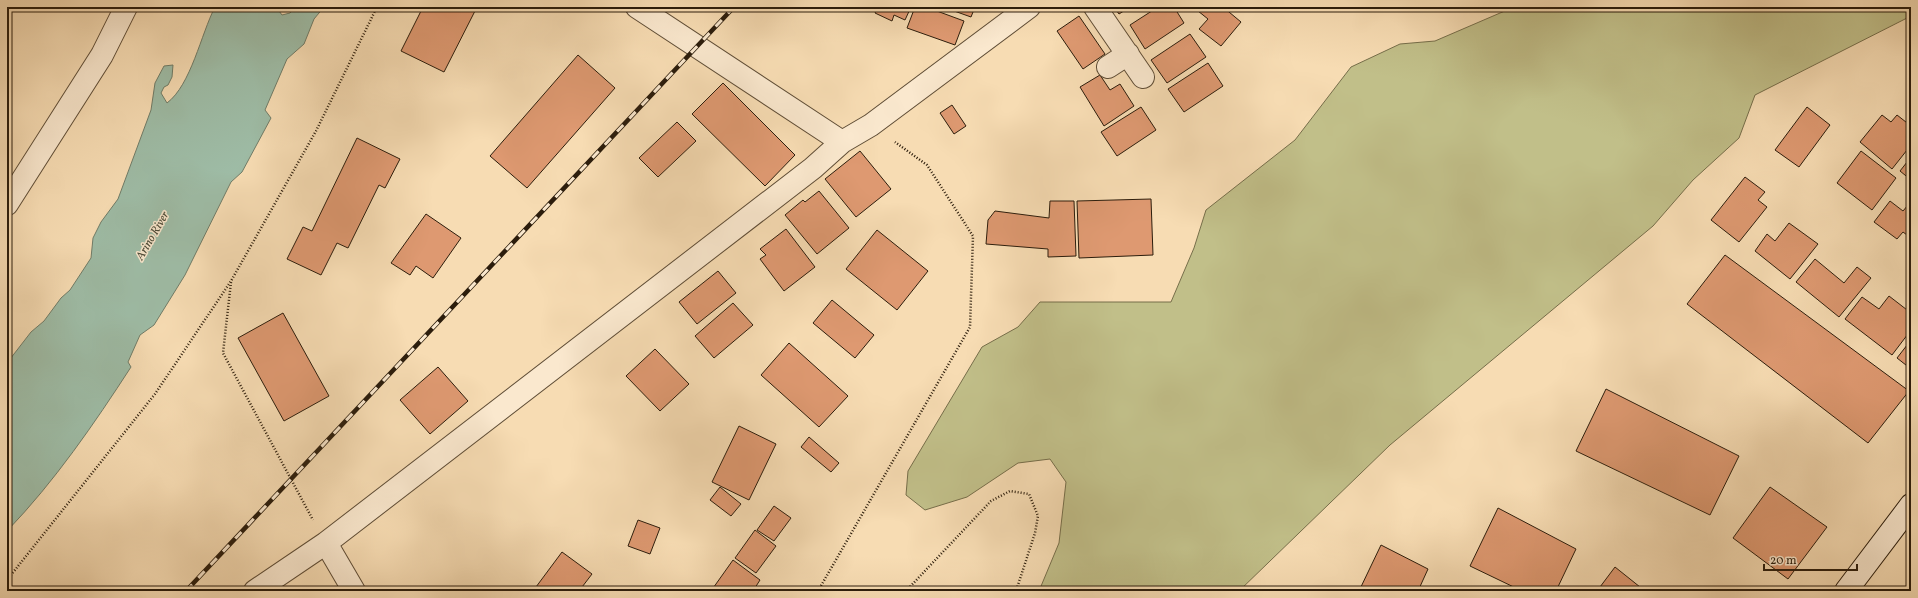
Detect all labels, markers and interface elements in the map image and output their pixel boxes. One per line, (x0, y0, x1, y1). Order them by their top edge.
water label: Arino River (132, 208, 174, 264)
scale bar (1764, 546, 1857, 572)
text: 20 m (1770, 553, 1797, 569)

